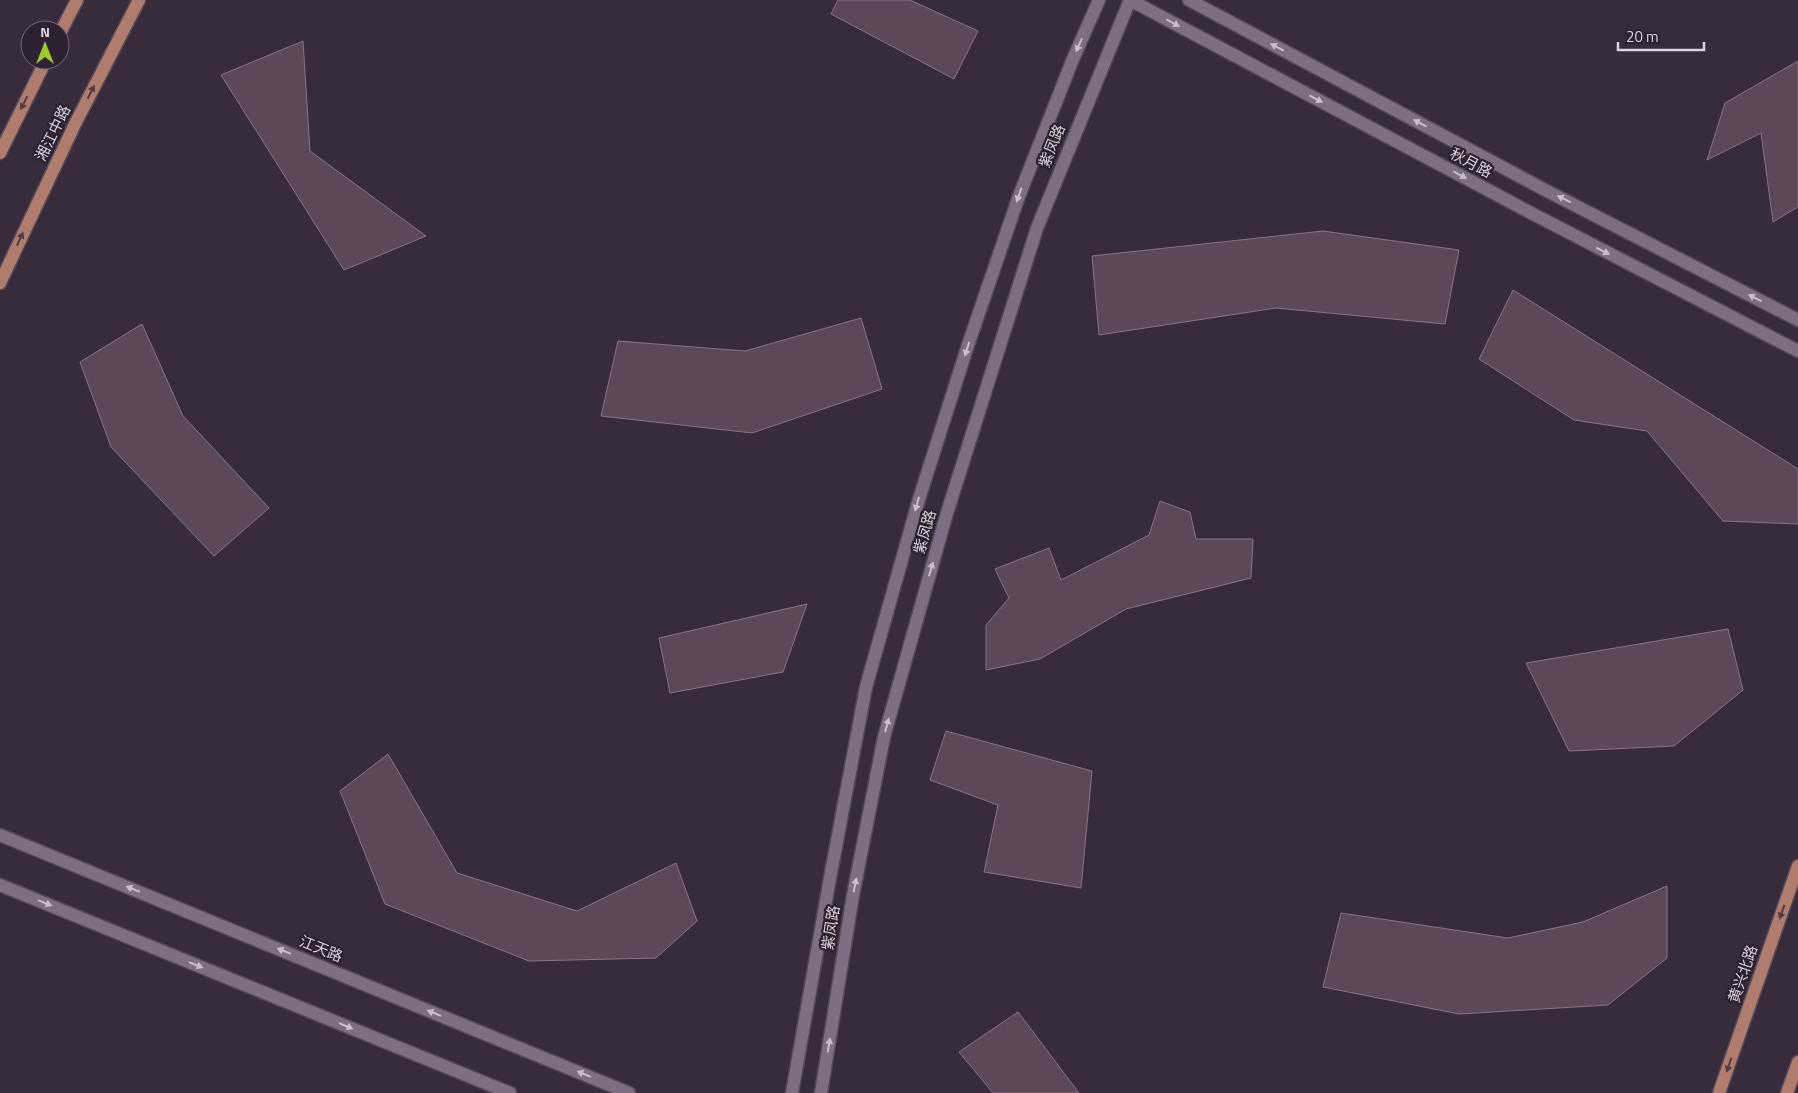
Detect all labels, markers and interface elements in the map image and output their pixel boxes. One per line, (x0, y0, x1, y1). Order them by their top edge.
one-way arrow (1166, 18, 1179, 27)
north arrow (20, 20, 70, 70)
scale bar (1618, 20, 1704, 52)
text: N (40, 21, 50, 42)
text: 20 m (1626, 25, 1659, 48)
one-way arrow (1075, 38, 1083, 52)
one-way arrow (1269, 43, 1284, 51)
one-way arrow (87, 85, 95, 100)
one-way arrow (1309, 95, 1324, 103)
one-way arrow (20, 96, 28, 111)
street label: 湘江中路 (29, 101, 76, 165)
one-way arrow (1413, 119, 1427, 127)
street label: 紫凤路 (1032, 121, 1071, 171)
street label: 秋月路 (1446, 142, 1497, 183)
one-way arrow (1452, 171, 1467, 179)
one-way arrow (1015, 188, 1022, 203)
one-way arrow (1556, 195, 1571, 203)
one-way arrow (17, 232, 25, 246)
one-way arrow (1596, 247, 1611, 255)
one-way arrow (1747, 294, 1762, 302)
one-way arrow (962, 342, 970, 357)
one-way arrow (913, 497, 921, 512)
street label: 紫凤路 (907, 507, 942, 557)
one-way arrow (928, 561, 936, 576)
one-way arrow (883, 718, 891, 733)
one-way arrow (851, 877, 859, 892)
one-way arrow (125, 885, 140, 893)
one-way arrow (38, 899, 53, 907)
street label: 紫凤路 (816, 904, 845, 952)
one-way arrow (1778, 905, 1786, 920)
street label: 江天路 (296, 929, 346, 968)
street label: 黄兴北路 (1722, 942, 1763, 1006)
one-way arrow (277, 946, 291, 954)
one-way arrow (188, 961, 203, 969)
one-way arrow (427, 1008, 441, 1016)
one-way arrow (339, 1022, 354, 1030)
one-way arrow (825, 1037, 833, 1053)
one-way arrow (1725, 1058, 1732, 1073)
one-way arrow (577, 1070, 591, 1078)

